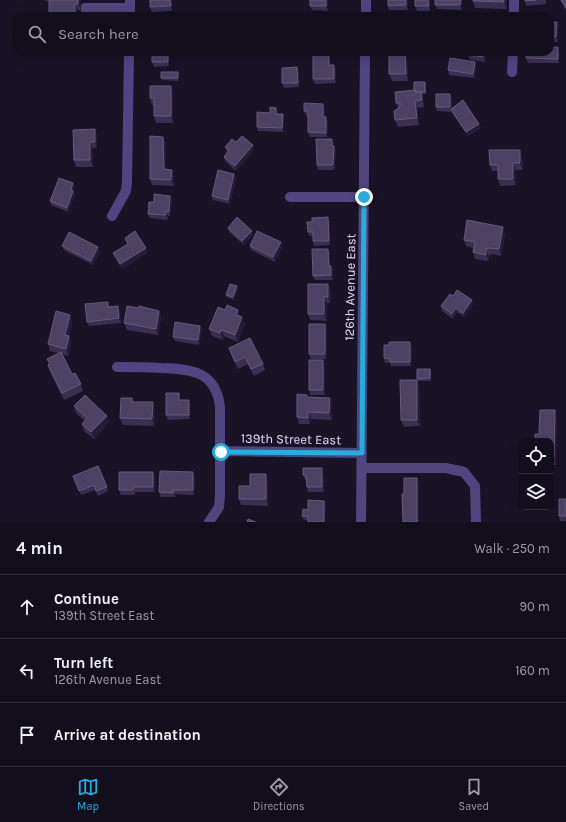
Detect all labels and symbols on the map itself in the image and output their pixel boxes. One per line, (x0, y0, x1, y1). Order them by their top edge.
route end (355, 188, 373, 206)
street label: 126th Avenue East (342, 233, 358, 341)
street label: 139th Street East (241, 431, 341, 447)
route start (212, 443, 230, 461)

